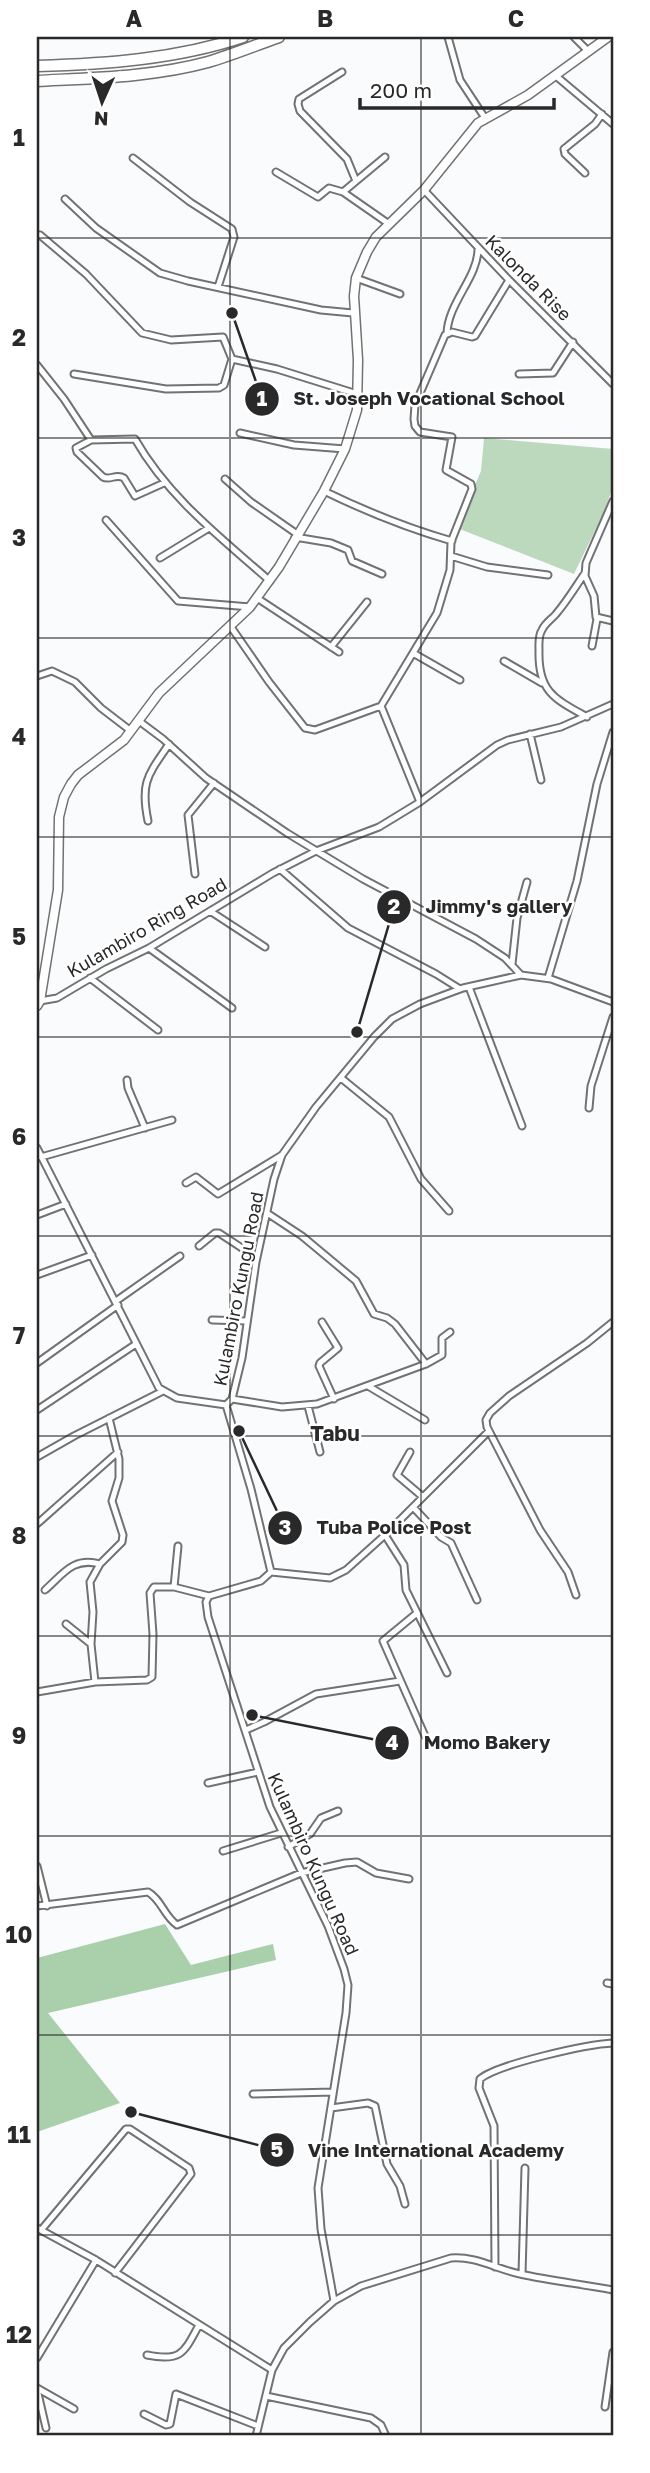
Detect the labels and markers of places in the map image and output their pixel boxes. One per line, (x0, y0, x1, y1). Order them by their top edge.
callout: St. Joseph Vocational School (244, 379, 579, 419)
callout: Jimmy's gallery (377, 887, 586, 927)
callout: Tuba Police Post (267, 1508, 485, 1548)
callout: Momo Bakery (375, 1723, 564, 1763)
callout: Vine International Academy (259, 2130, 579, 2170)

